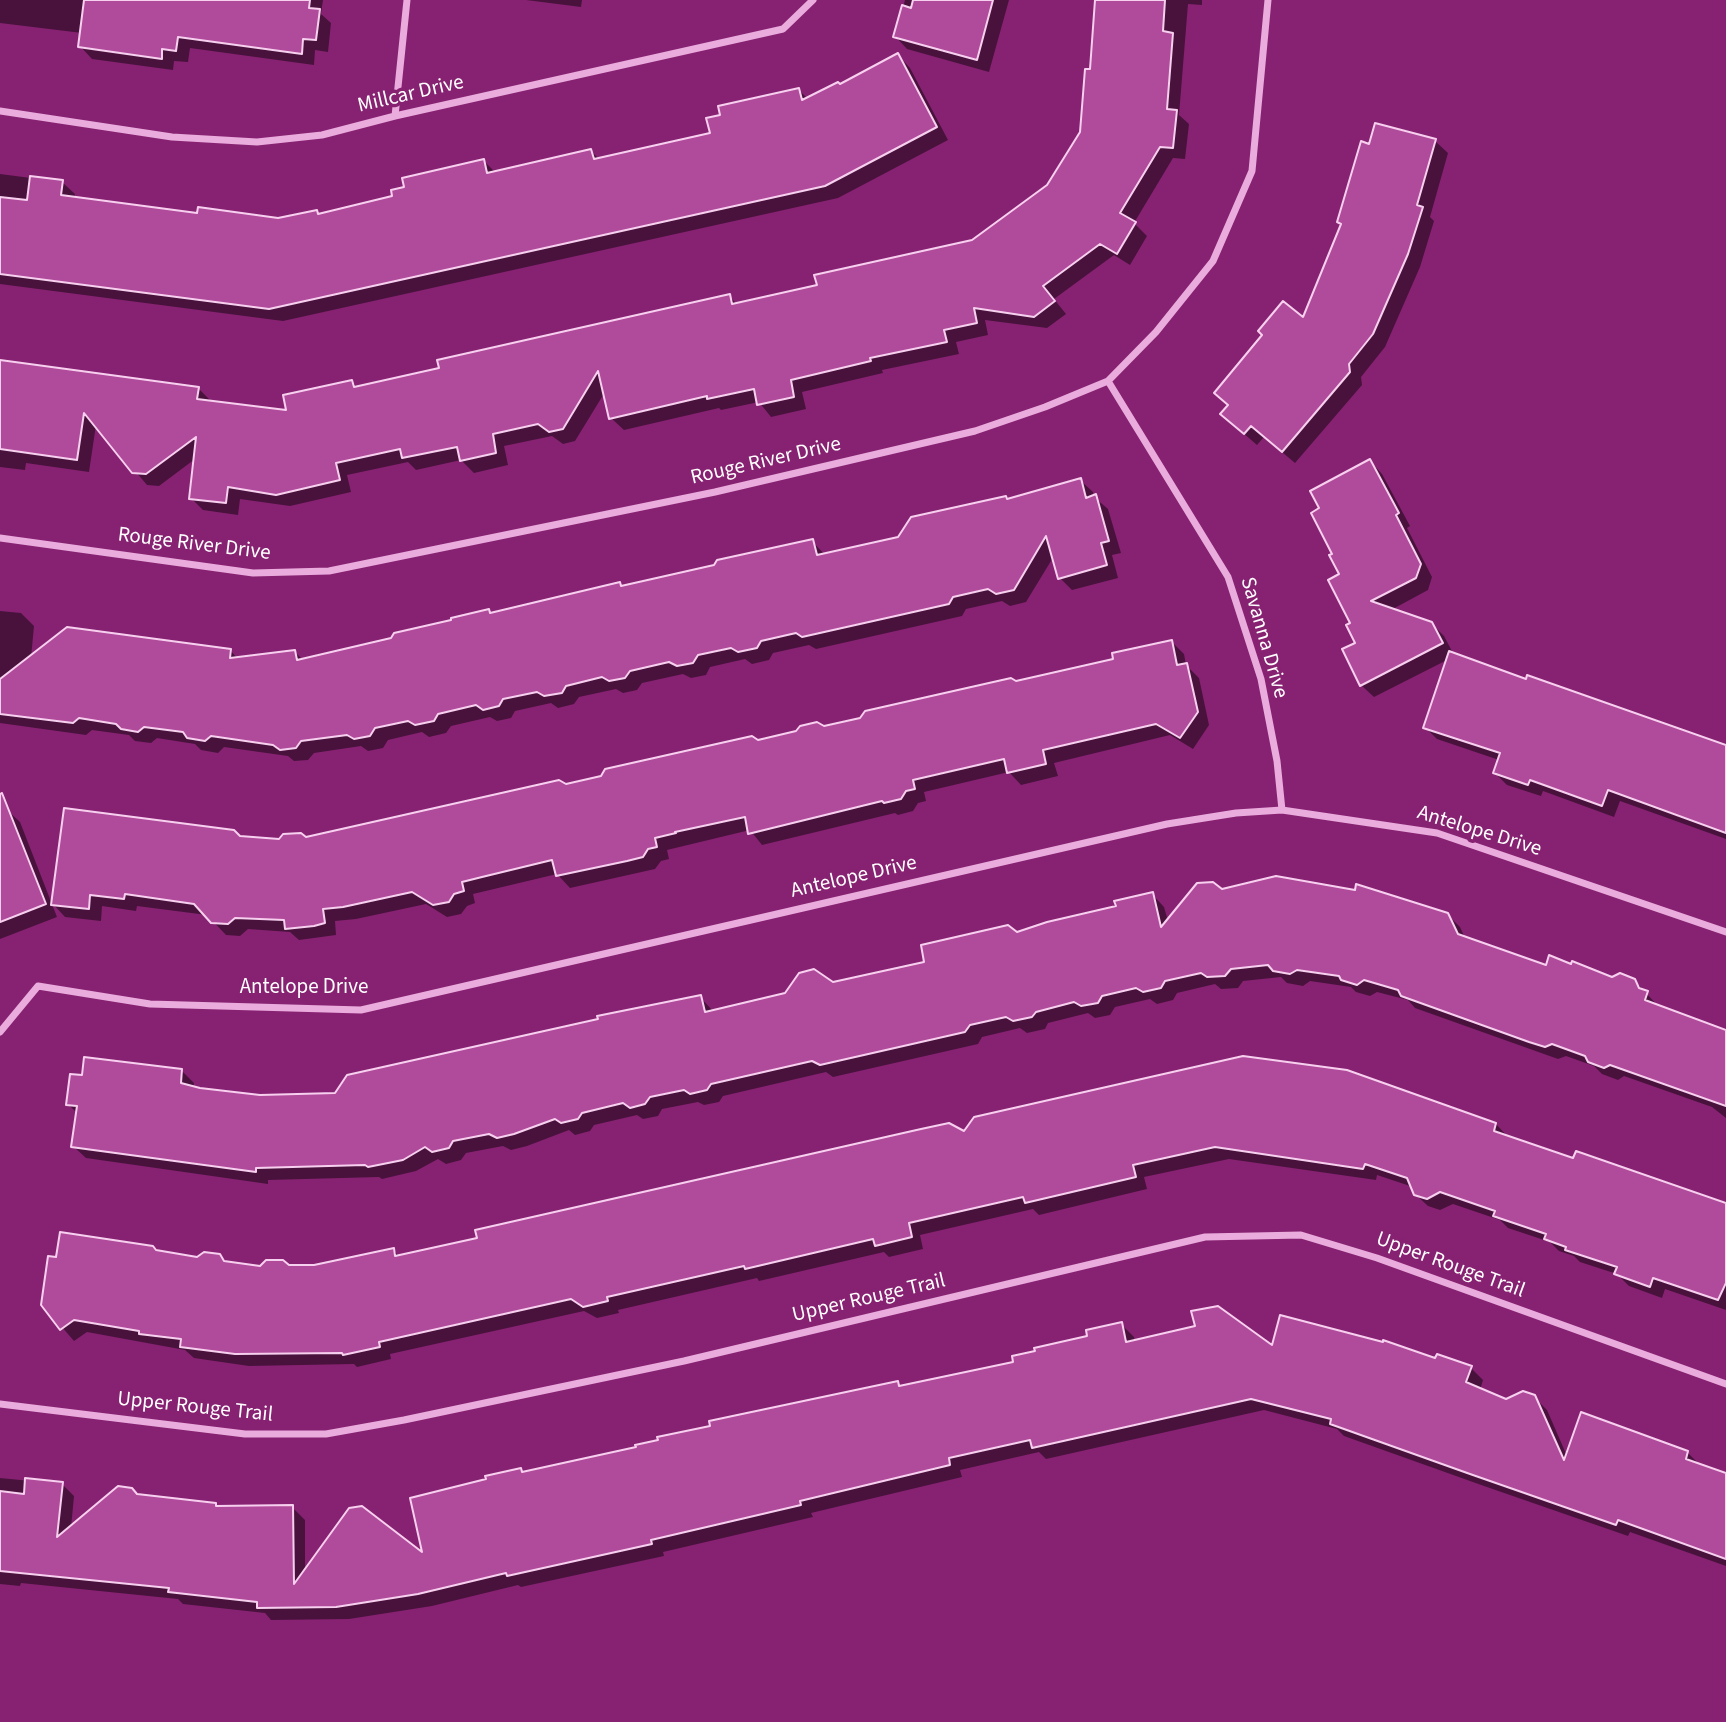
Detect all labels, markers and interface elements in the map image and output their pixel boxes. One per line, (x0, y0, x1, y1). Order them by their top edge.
street label: Millcar Drive (356, 71, 466, 119)
street label: Rouge River Drive (688, 432, 844, 492)
street label: Rouge River Drive (116, 523, 272, 567)
street label: Savanna Drive (1234, 574, 1292, 702)
street label: Antelope Drive (1414, 801, 1544, 863)
street label: Antelope Drive (788, 851, 920, 905)
street label: Antelope Drive (240, 975, 368, 1001)
street label: Upper Rouge Trail (1372, 1227, 1528, 1305)
street label: Upper Rouge Trail (790, 1269, 948, 1329)
street label: Upper Rouge Trail (116, 1387, 274, 1429)

